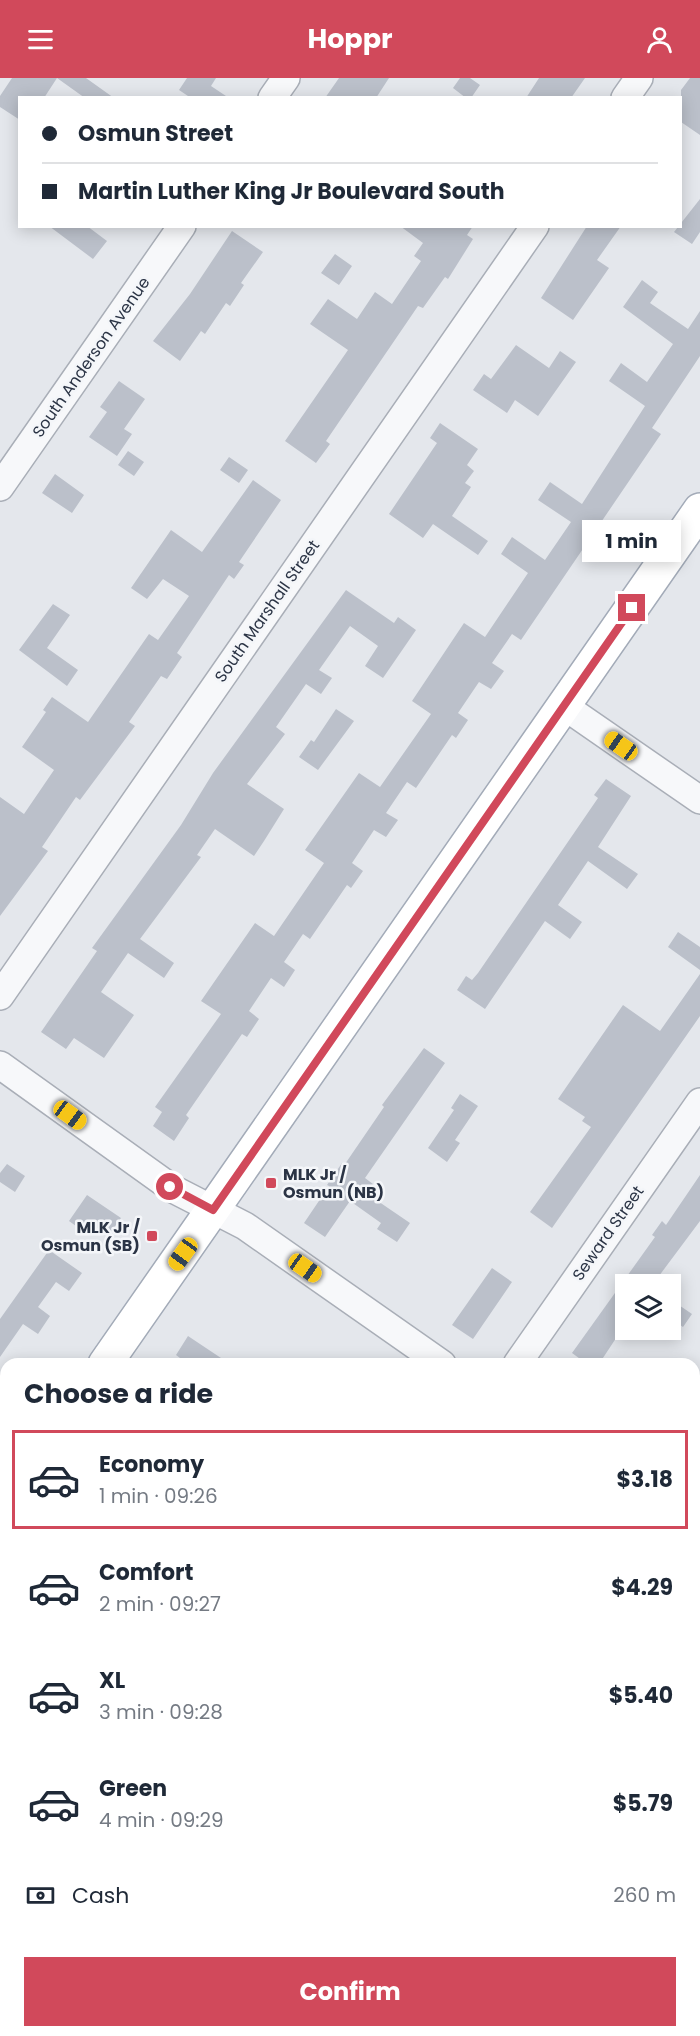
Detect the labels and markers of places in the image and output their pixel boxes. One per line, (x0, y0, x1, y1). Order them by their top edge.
place label: MLK Jr / Osmun (NB) (283, 1163, 384, 1204)
marker: MLK Jr / Osmun (NB) (264, 1176, 278, 1190)
place label: MLK Jr / Osmun (SB) (41, 1216, 141, 1257)
marker: MLK Jr / Osmun (SB) (145, 1229, 159, 1243)

